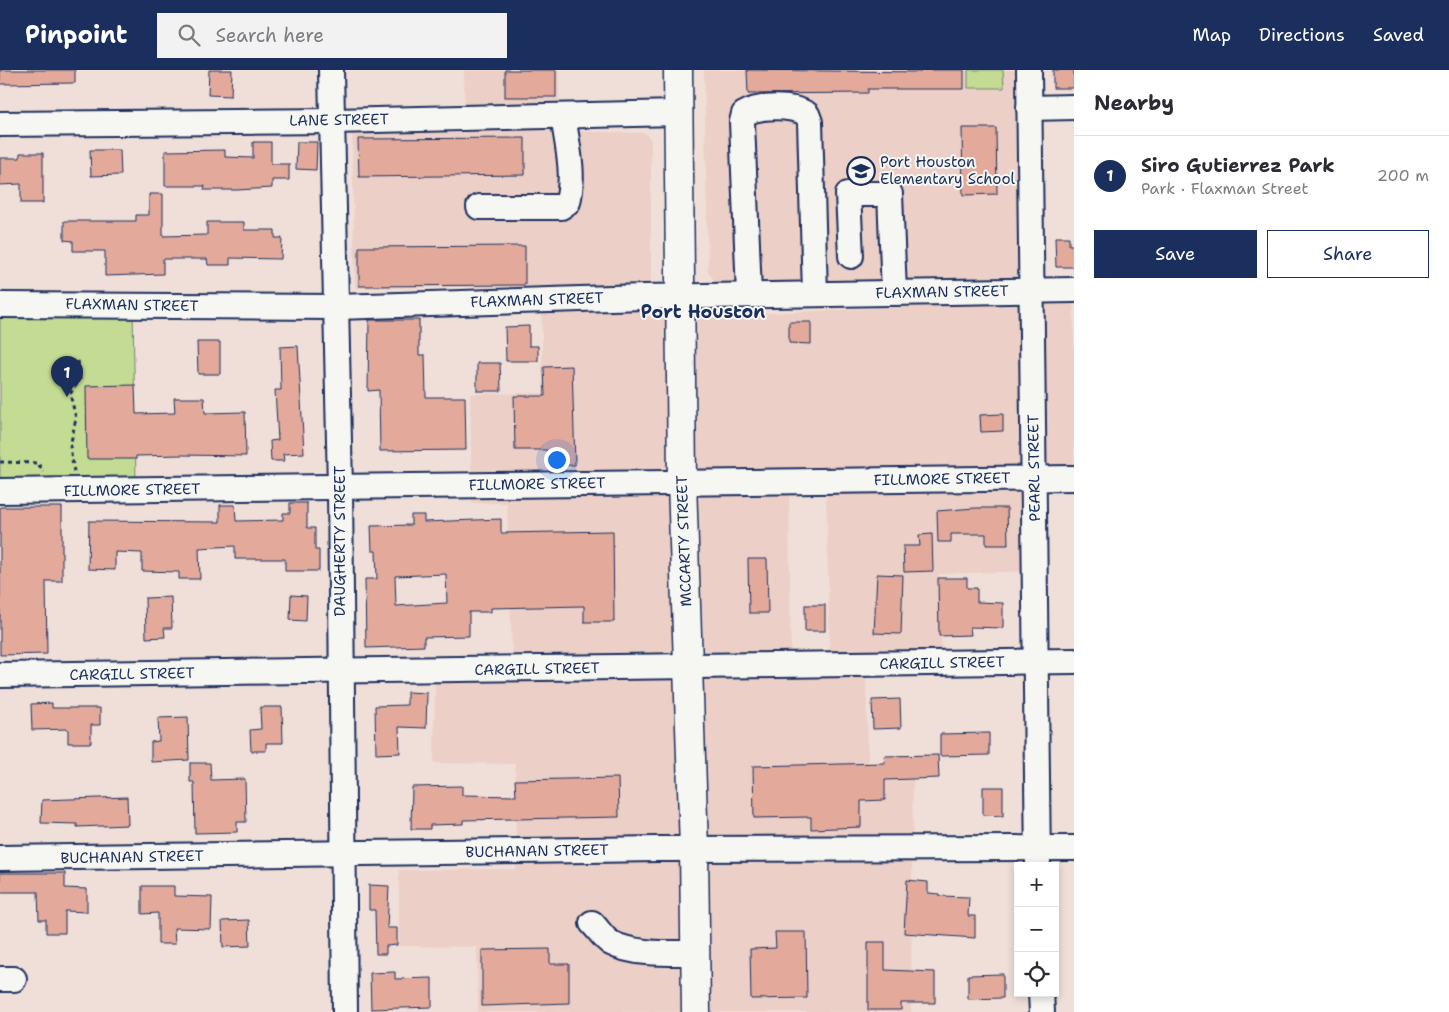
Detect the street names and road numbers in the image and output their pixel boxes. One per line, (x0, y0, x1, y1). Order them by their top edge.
street label: LANE STREET (289, 109, 389, 131)
street label: FLAXMAN STREET (875, 281, 1009, 303)
street label: FLAXMAN STREET (470, 288, 604, 312)
street label: FLAXMAN STREET (65, 294, 199, 316)
street label: PEARL STREET (1023, 414, 1045, 522)
street label: DAUGHERTY STREET (330, 466, 350, 616)
street label: FILLMORE STREET (873, 468, 1011, 490)
street label: FILLMORE STREET (468, 473, 606, 495)
street label: MCCARTY STREET (672, 475, 696, 607)
street label: FILLMORE STREET (63, 479, 201, 501)
street label: CARGILL STREET (879, 652, 1005, 674)
street label: CARGILL STREET (474, 658, 600, 680)
street label: CARGILL STREET (69, 663, 195, 685)
street label: BUCHANAN STREET (465, 840, 609, 862)
street label: BUCHANAN STREET (60, 846, 204, 868)

